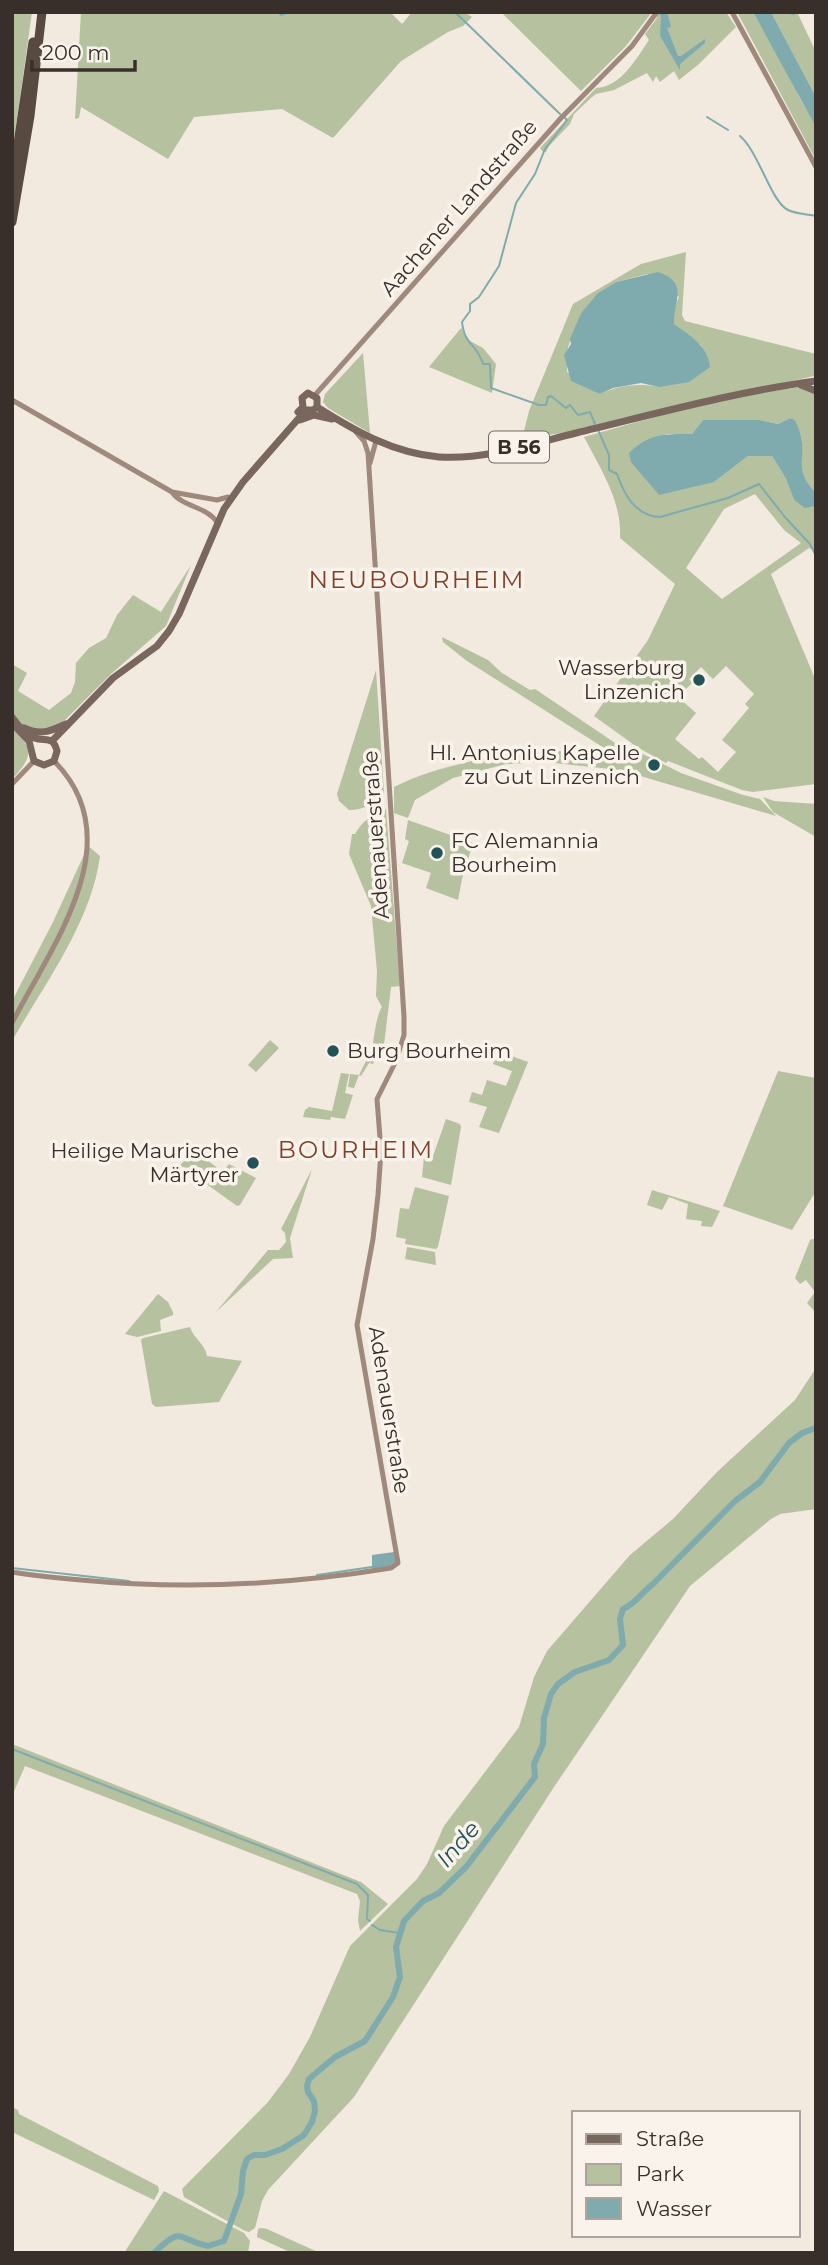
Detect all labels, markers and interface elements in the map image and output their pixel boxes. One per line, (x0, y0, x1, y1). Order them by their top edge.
scale bar (32, 28, 135, 72)
text: 200 m (42, 40, 109, 65)
street label: Aachener Landstraße (375, 114, 542, 301)
road number: B 56 (489, 432, 549, 462)
district label: NEUBOURHEIM (309, 565, 525, 594)
place label: Wasserburg Linzenich (558, 655, 685, 704)
marker: Wasserburg Linzenich (691, 672, 707, 688)
place label: Hl. Antonius Kapelle zu Gut Linzenich (429, 740, 640, 789)
street label: Adenauerstraße (357, 750, 394, 920)
marker: Hl. Antonius Kapelle zu Gut Linzenich (646, 757, 662, 773)
place label: FC Alemannia Bourheim (451, 828, 599, 877)
marker: FC Alemannia Bourheim (429, 845, 445, 861)
place label: Burg Bourheim (347, 1038, 511, 1063)
marker: Burg Bourheim (325, 1043, 341, 1059)
district label: BOURHEIM (278, 1135, 434, 1164)
place label: Heilige Maurische Märtyrer (50, 1138, 239, 1187)
marker: Heilige Maurische Märtyrer (245, 1155, 261, 1171)
street label: Adenauerstraße (364, 1324, 415, 1495)
water label: Inde (430, 1815, 486, 1873)
legend (572, 2111, 800, 2237)
text: Straße (636, 2126, 704, 2151)
text: Park (636, 2161, 684, 2186)
text: Wasser (636, 2196, 712, 2221)

